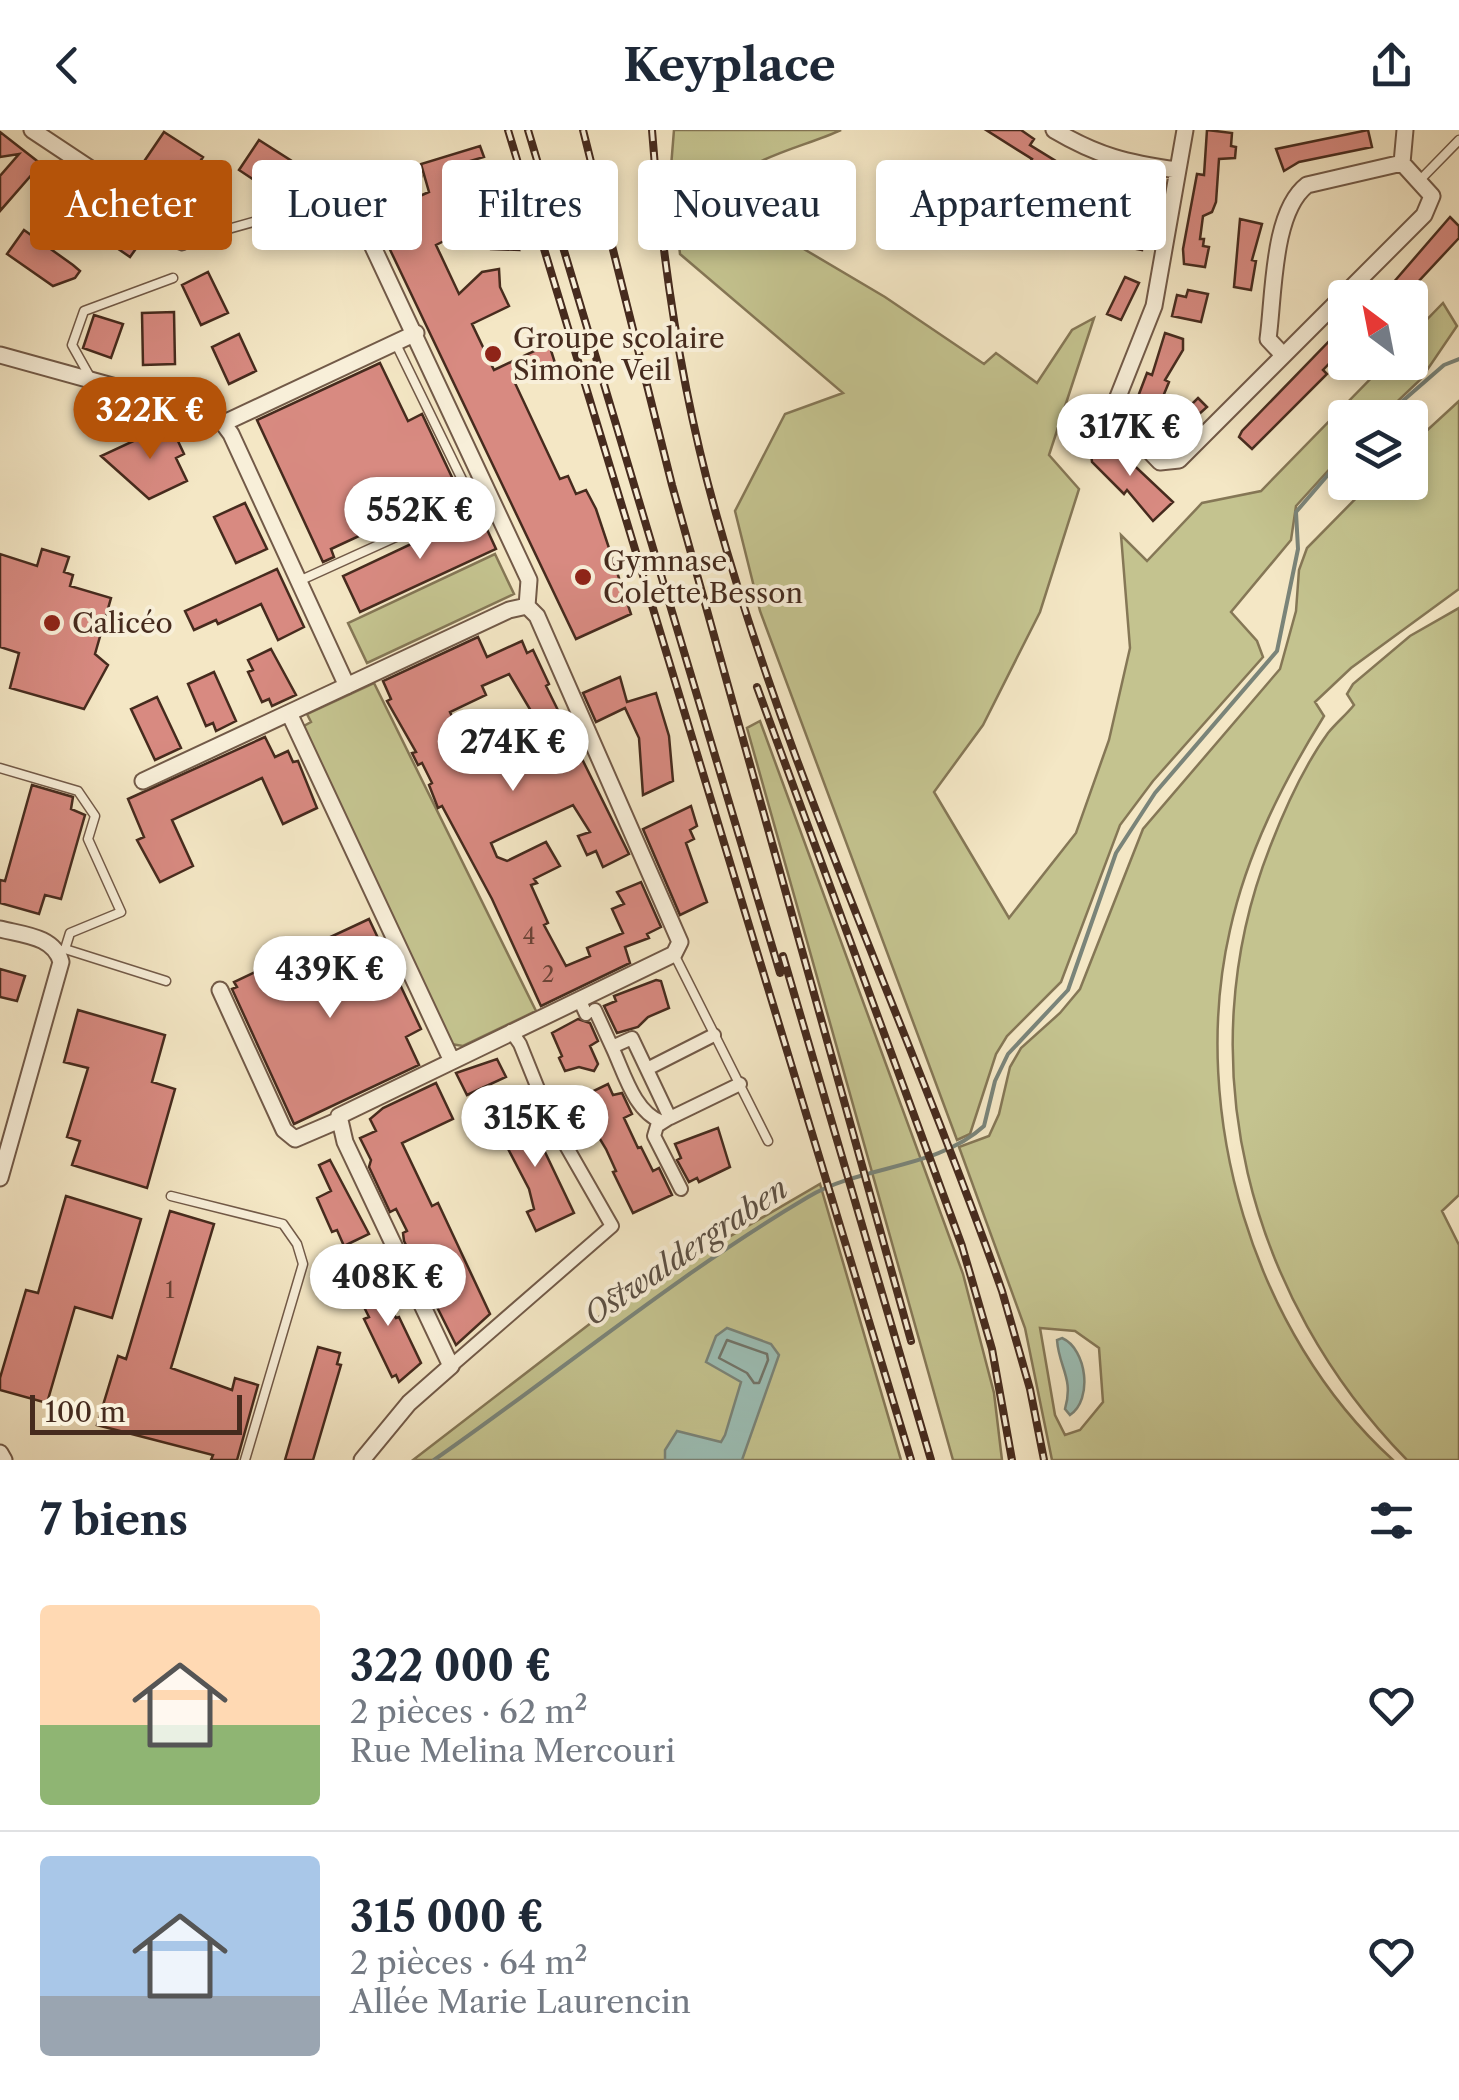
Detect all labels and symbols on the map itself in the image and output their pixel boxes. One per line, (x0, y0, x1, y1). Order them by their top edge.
north arrow (1328, 280, 1428, 380)
place label: Groupe scolaire Simone Veil (513, 321, 725, 387)
marker: Groupe scolaire Simone Veil (482, 343, 504, 365)
pin: 322K € (69, 377, 231, 462)
pin: 317K € (1049, 394, 1211, 479)
pin: 552K € (339, 477, 501, 562)
place label: Gymnase Colette Besson (603, 544, 803, 610)
marker: Gymnase Colette Besson (572, 566, 594, 588)
place label: Calicéo (72, 606, 173, 640)
marker: Calicéo (41, 612, 63, 634)
pin: 274K € (432, 709, 594, 794)
house number: 4 (523, 923, 535, 950)
pin: 439K € (249, 936, 411, 1021)
house number: 2 (542, 961, 554, 988)
pin: 315K € (454, 1085, 616, 1170)
water label: Ostwaldergraben (577, 1170, 795, 1333)
pin: 408K € (307, 1244, 469, 1329)
house number: 1 (165, 1277, 175, 1304)
scale bar (30, 1390, 242, 1434)

